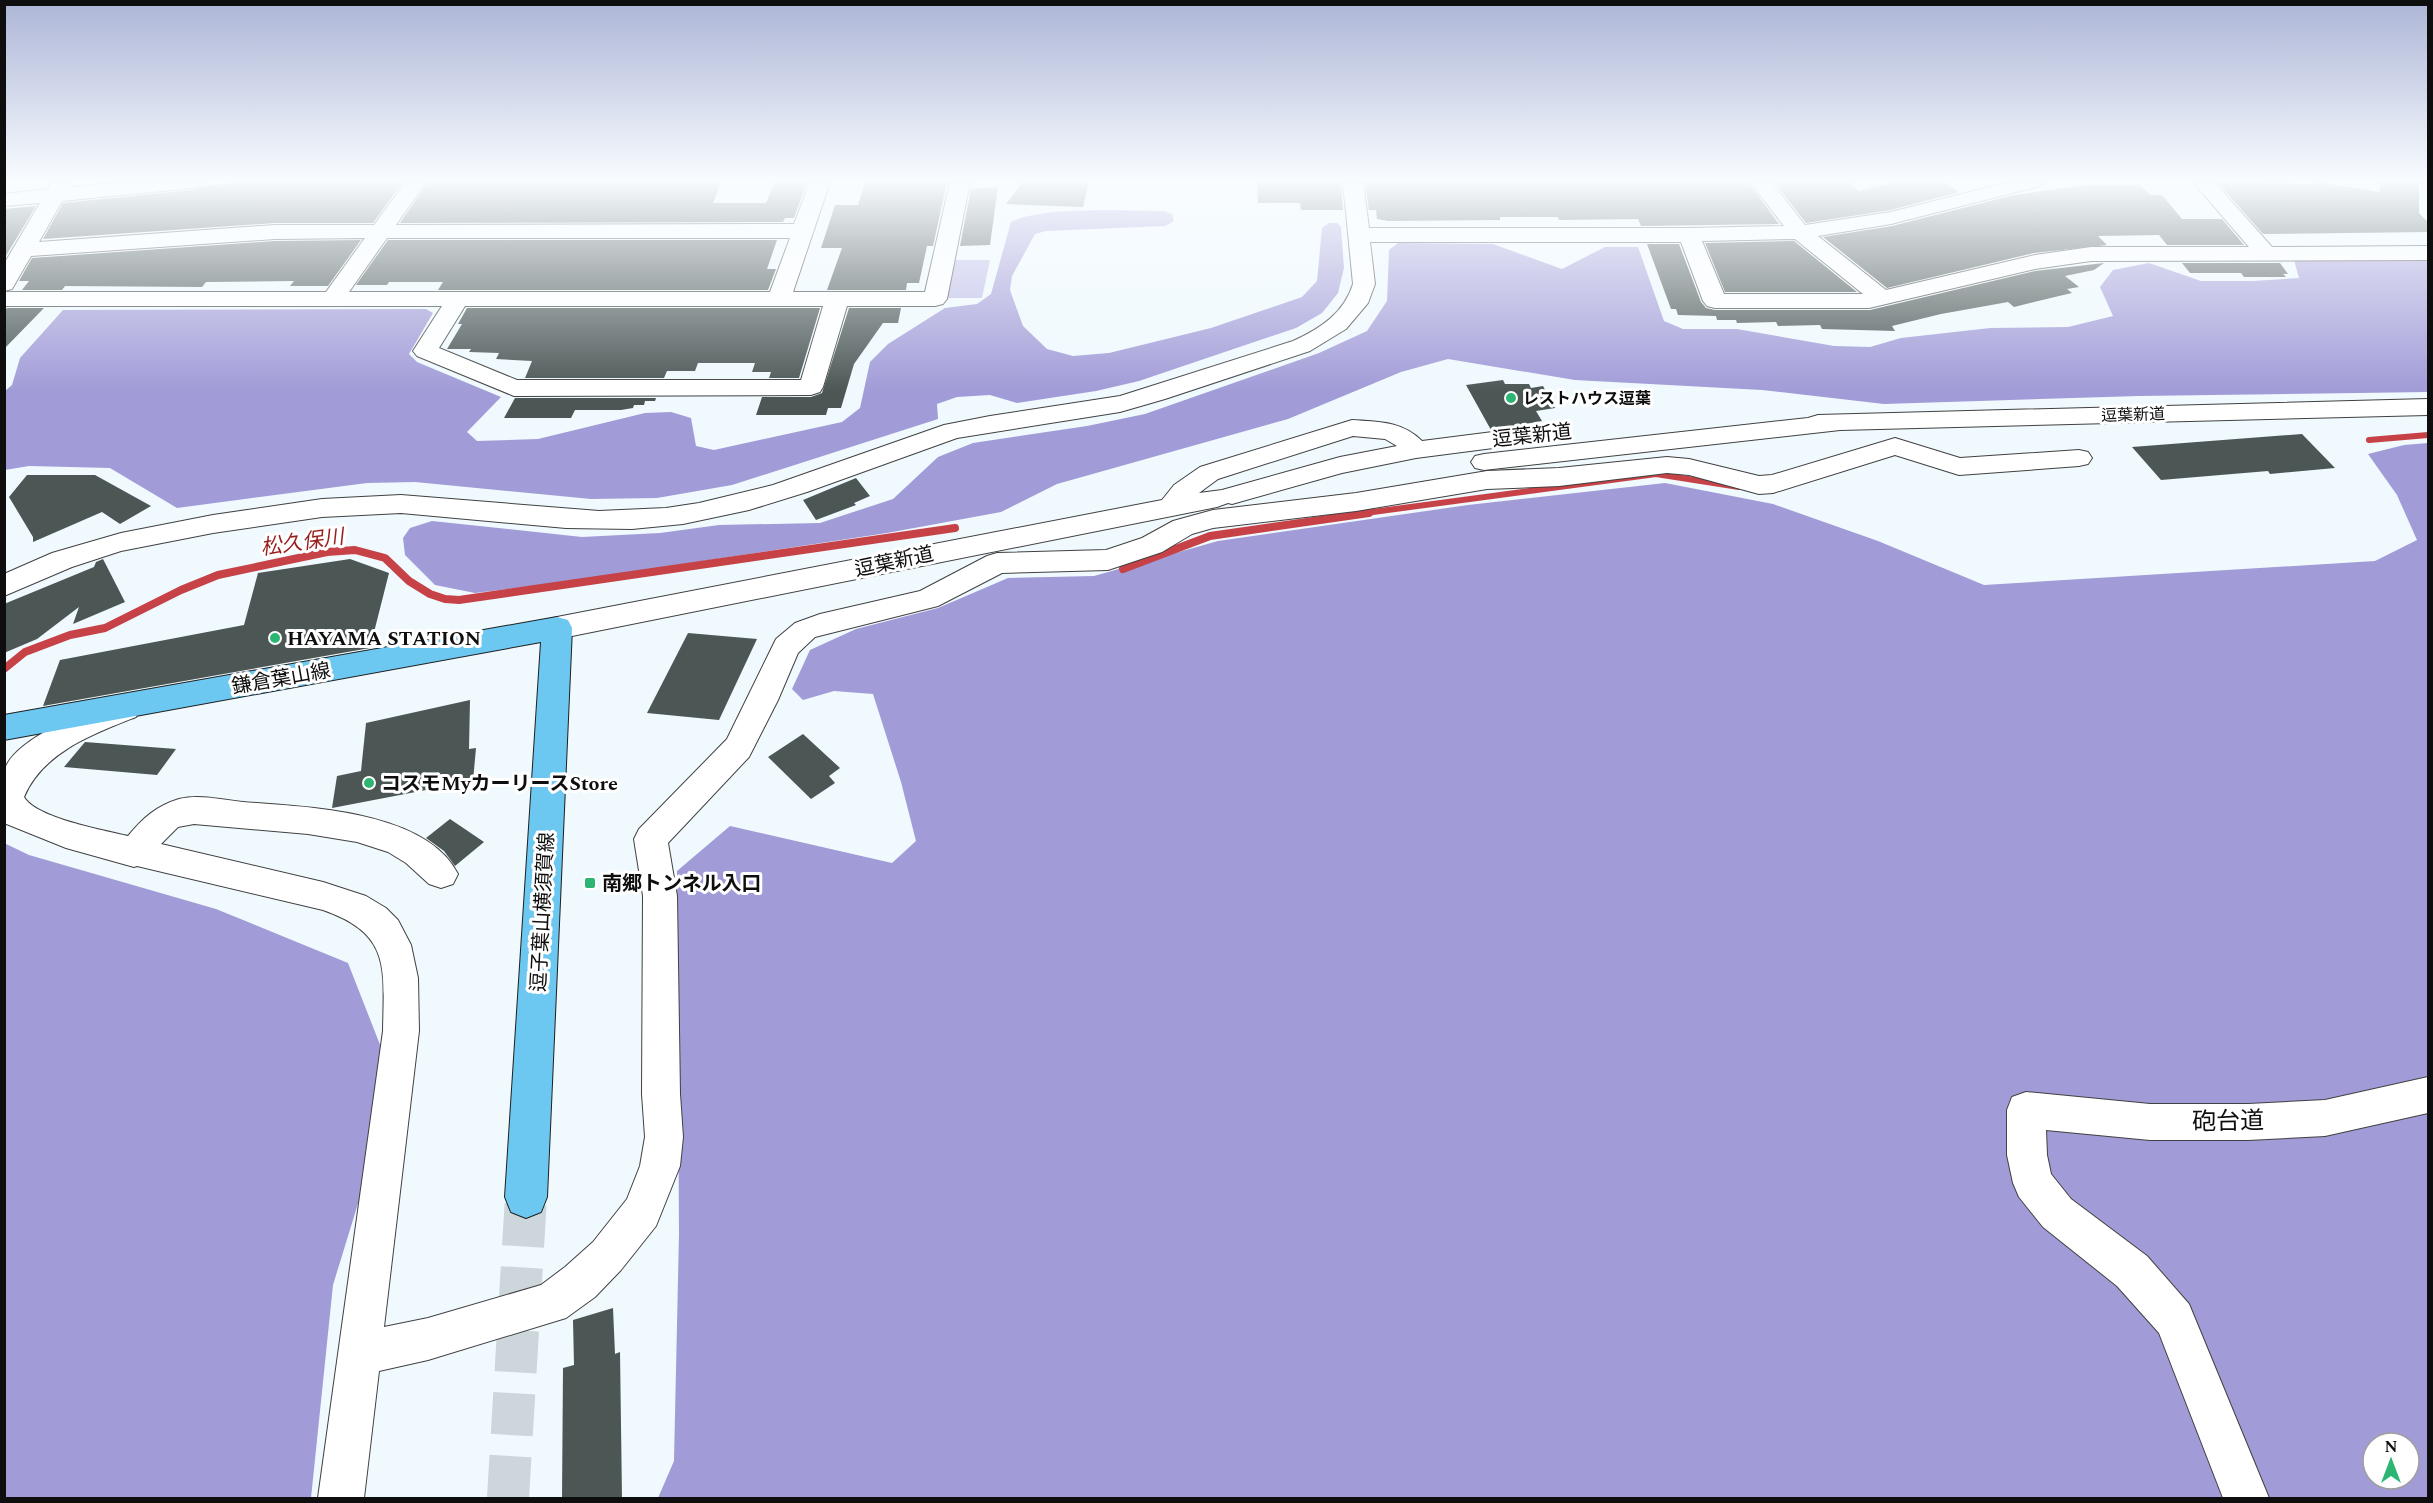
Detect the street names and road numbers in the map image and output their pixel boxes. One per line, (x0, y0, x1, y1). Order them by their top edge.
street label: 逗葉新道 (2101, 402, 2165, 428)
street label: 逗葉新道 (1491, 417, 1573, 455)
street label: 逗葉新道 (852, 539, 936, 585)
street label: 鎌倉葉山線 (229, 656, 333, 702)
street label: 逗子葉山横須賀線 (524, 831, 562, 993)
street label: 砲台道 (2192, 1103, 2264, 1141)

